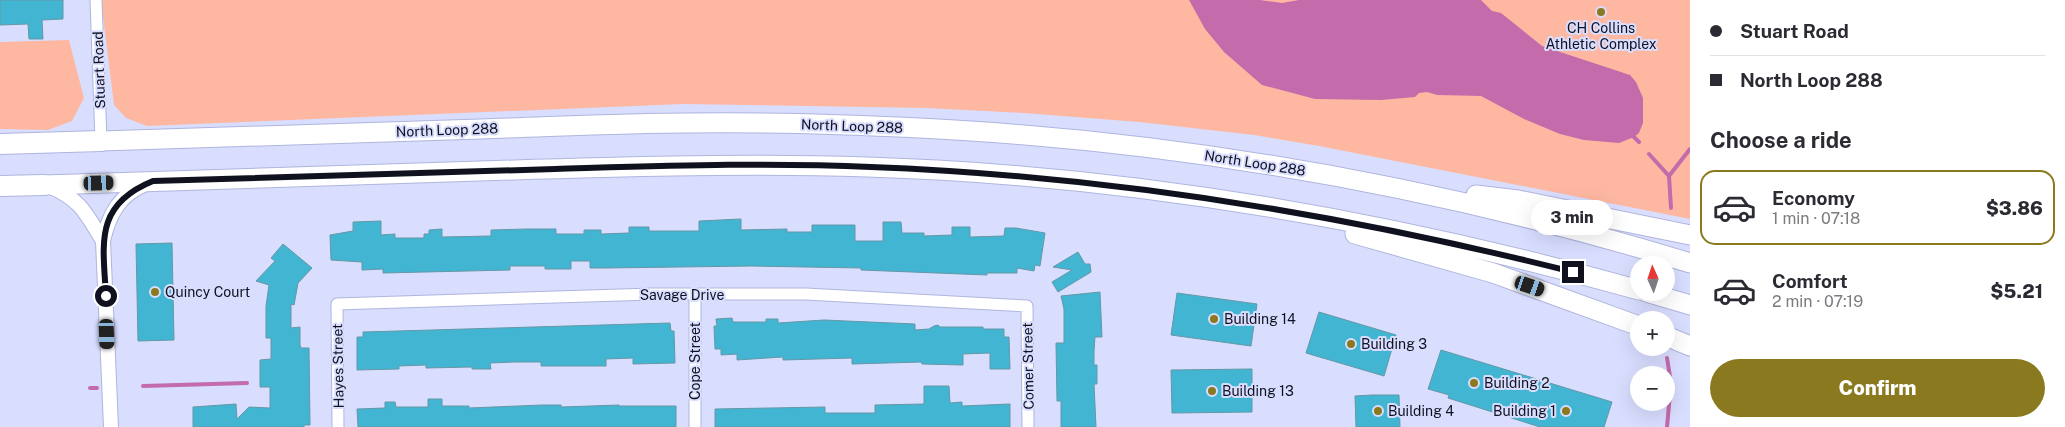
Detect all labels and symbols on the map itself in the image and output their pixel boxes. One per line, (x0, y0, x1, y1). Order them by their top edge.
marker: CH Collins Athletic Complex (1595, 6, 1607, 18)
place label: CH Collins Athletic Complex (1545, 20, 1657, 52)
street label: Stuart Road (90, 31, 108, 109)
street label: North Loop 288 (801, 116, 903, 136)
street label: North Loop 288 (396, 120, 498, 140)
street label: North Loop 288 (1203, 147, 1307, 179)
car (83, 175, 114, 191)
callout: 3 min (1532, 200, 1614, 234)
north arrow (1630, 256, 1675, 301)
route end (1562, 261, 1584, 283)
car (1513, 274, 1546, 298)
place label: Quincy Court (165, 284, 250, 300)
route start (95, 285, 117, 307)
marker: Quincy Court (149, 286, 161, 298)
street label: Savage Drive (640, 287, 724, 303)
place label: Building 14 (1224, 311, 1296, 327)
marker: Building 14 (1208, 313, 1220, 325)
car (98, 319, 115, 349)
street label: Cope Street (687, 322, 703, 400)
street label: Comer Street (1019, 322, 1037, 410)
street label: Hayes Street (329, 323, 347, 409)
place label: Building 3 (1361, 336, 1427, 352)
marker: Building 3 (1345, 338, 1357, 350)
place label: Building 2 (1484, 375, 1550, 391)
marker: Building 2 (1468, 377, 1480, 389)
place label: Building 13 (1222, 383, 1294, 399)
marker: Building 13 (1206, 385, 1218, 397)
place label: Building 4 (1388, 403, 1454, 419)
place label: Building 1 (1493, 403, 1556, 419)
marker: Building 4 (1372, 405, 1384, 417)
marker: Building 1 (1560, 405, 1572, 417)

